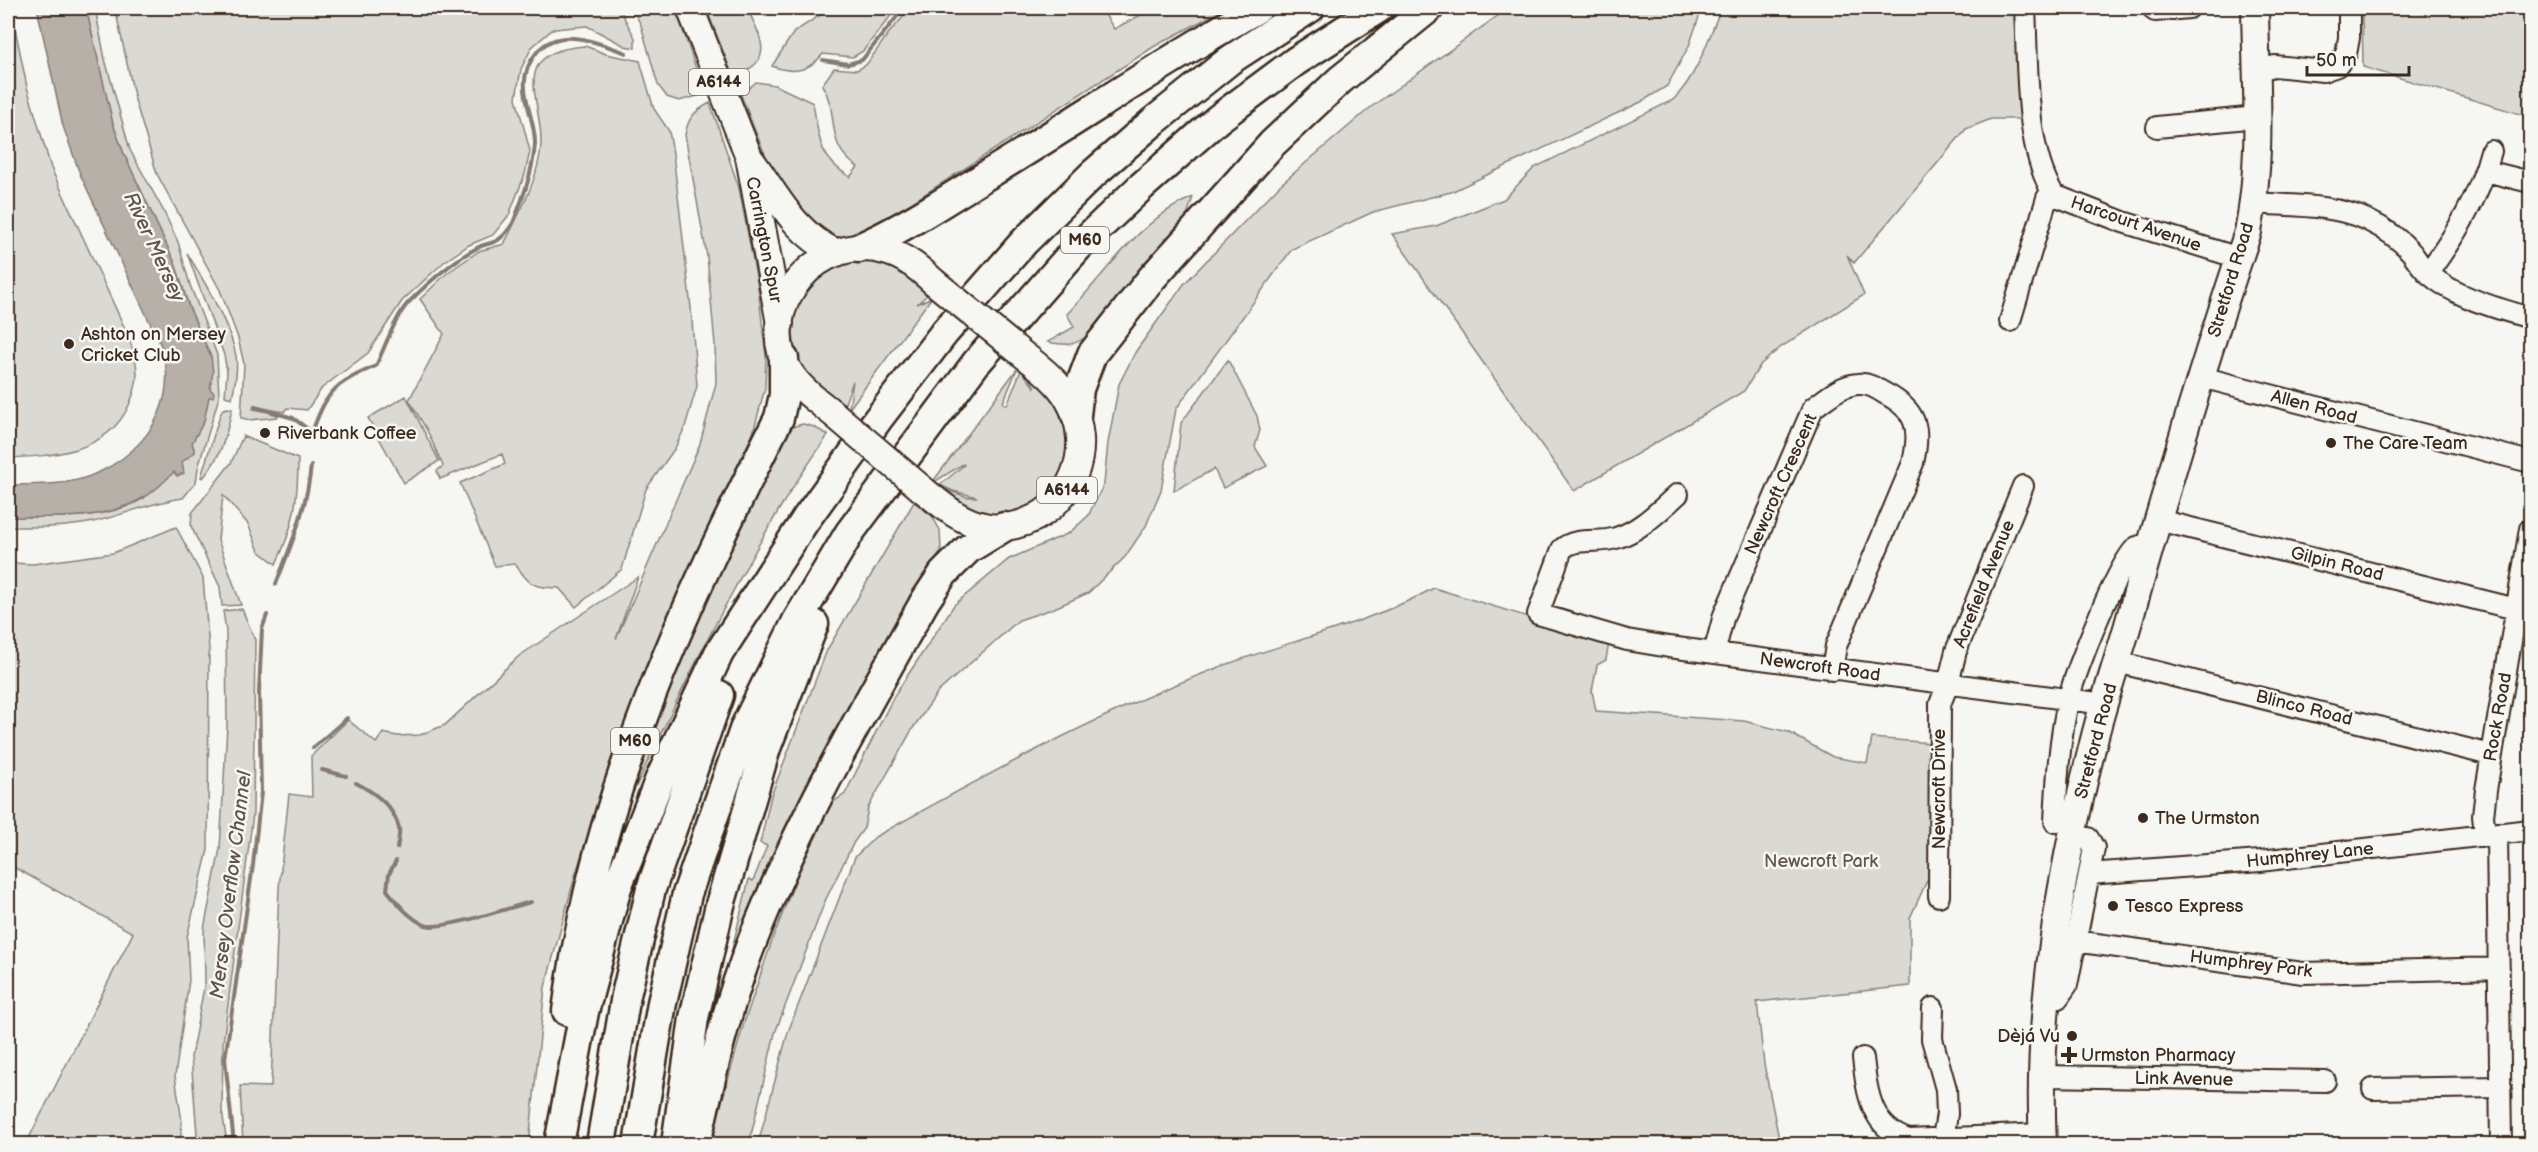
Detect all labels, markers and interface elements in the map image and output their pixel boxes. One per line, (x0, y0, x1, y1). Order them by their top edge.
scale bar (2307, 39, 2409, 77)
text: 50 m (2316, 50, 2357, 71)
road number: A6144 (689, 69, 749, 95)
street label: Carrington Spur (741, 175, 787, 305)
water label: River Mersey (118, 188, 190, 307)
street label: Harcourt Avenue (2068, 192, 2204, 256)
street label: Stretford Road (2204, 220, 2258, 340)
road number: M60 (1061, 227, 1109, 253)
place label: Ashton on Mersey Cricket Club (81, 324, 227, 366)
marker: Ashton on Mersey Cricket Club (62, 337, 76, 351)
street label: Allen Road (2269, 385, 2359, 429)
street label: Newcroft Crescent (1740, 410, 1822, 558)
place label: Riverbank Coffee (277, 423, 417, 444)
marker: Riverbank Coffee (258, 426, 272, 440)
place label: The Care Team (2343, 433, 2468, 454)
marker: The Care Team (2324, 436, 2338, 450)
road number: A6144 (1037, 477, 1097, 503)
street label: Acrefield Avenue (1949, 517, 2019, 651)
street label: Gilpin Road (2288, 542, 2386, 586)
street label: Newcroft Road (1758, 648, 1882, 686)
street label: Rock Road (2480, 671, 2516, 763)
street label: Stretford Road (2070, 681, 2122, 801)
street label: Blinco Road (2253, 686, 2355, 730)
road number: M60 (611, 728, 659, 754)
street label: Newcroft Drive (1929, 729, 1950, 849)
water label: Mersey Overflow Channel (205, 768, 257, 1000)
place label: The Urmston (2155, 808, 2260, 829)
marker: The Urmston (2136, 811, 2150, 825)
street label: Humphrey Lane (2245, 838, 2375, 872)
park label: Newcroft Park (1764, 851, 1878, 872)
place label: Tesco Express (2125, 896, 2244, 917)
marker: Tesco Express (2106, 899, 2120, 913)
street label: Humphrey Park (2189, 946, 2314, 982)
place label: Dèjá Vu (1997, 1026, 2060, 1047)
marker: Dèjá Vu (2065, 1029, 2079, 1043)
place label: Urmston Pharmacy (2081, 1045, 2236, 1066)
marker: Urmston Pharmacy (2062, 1048, 2076, 1062)
street label: Link Avenue (2134, 1068, 2234, 1090)

